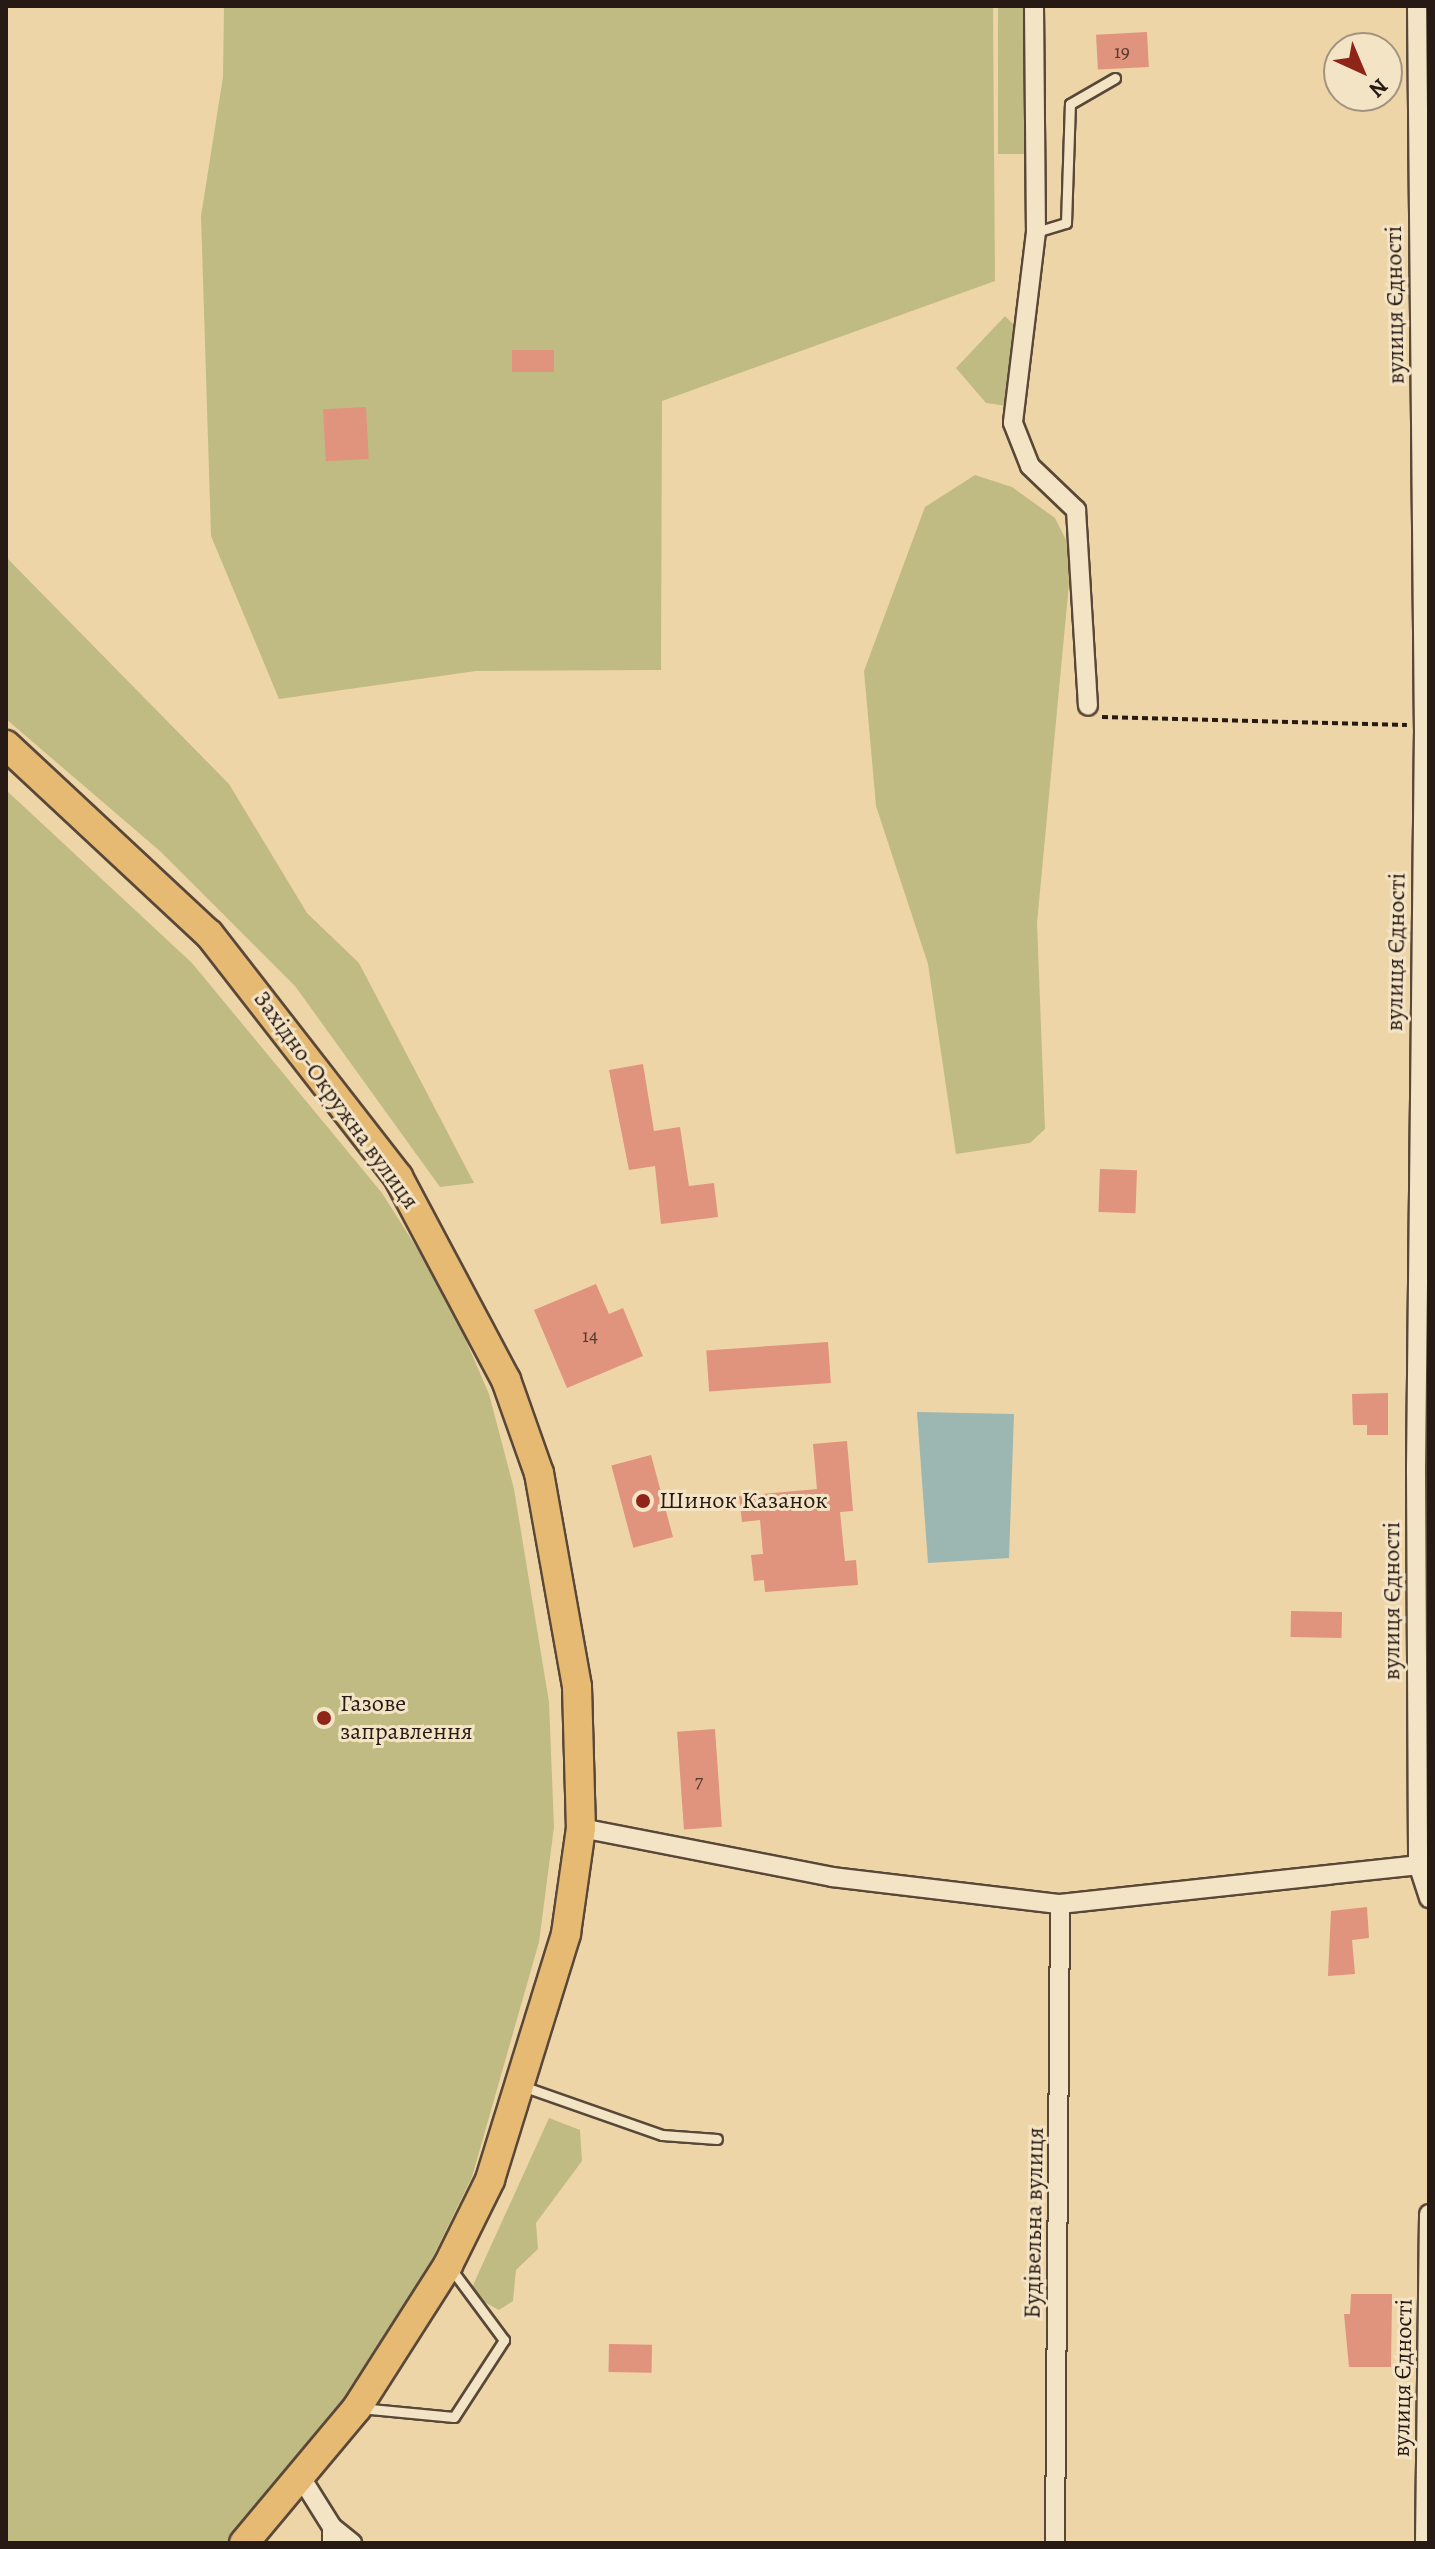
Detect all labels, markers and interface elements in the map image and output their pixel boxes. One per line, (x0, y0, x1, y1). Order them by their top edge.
north arrow (1323, 32, 1403, 112)
house number: 19 (1114, 39, 1130, 63)
text: N (1362, 71, 1394, 104)
street label: вулиця Єдності (1379, 226, 1411, 384)
street label: вулиця Єдності (1380, 873, 1412, 1031)
street label: Західно-Окружна вулиця (247, 985, 425, 1215)
house number: 14 (582, 1323, 598, 1347)
place label: Шинок Казанок (659, 1487, 828, 1515)
marker: Шинок Казанок (634, 1492, 652, 1510)
street label: вулиця Єдності (1378, 1522, 1406, 1680)
place label: Газове заправлення (340, 1690, 472, 1746)
marker: Газове заправлення (315, 1709, 333, 1727)
house number: 7 (695, 1768, 703, 1792)
street label: Будівельна вулиця (1018, 2127, 1050, 2319)
street label: вулиця Єдності (1387, 2299, 1419, 2457)

